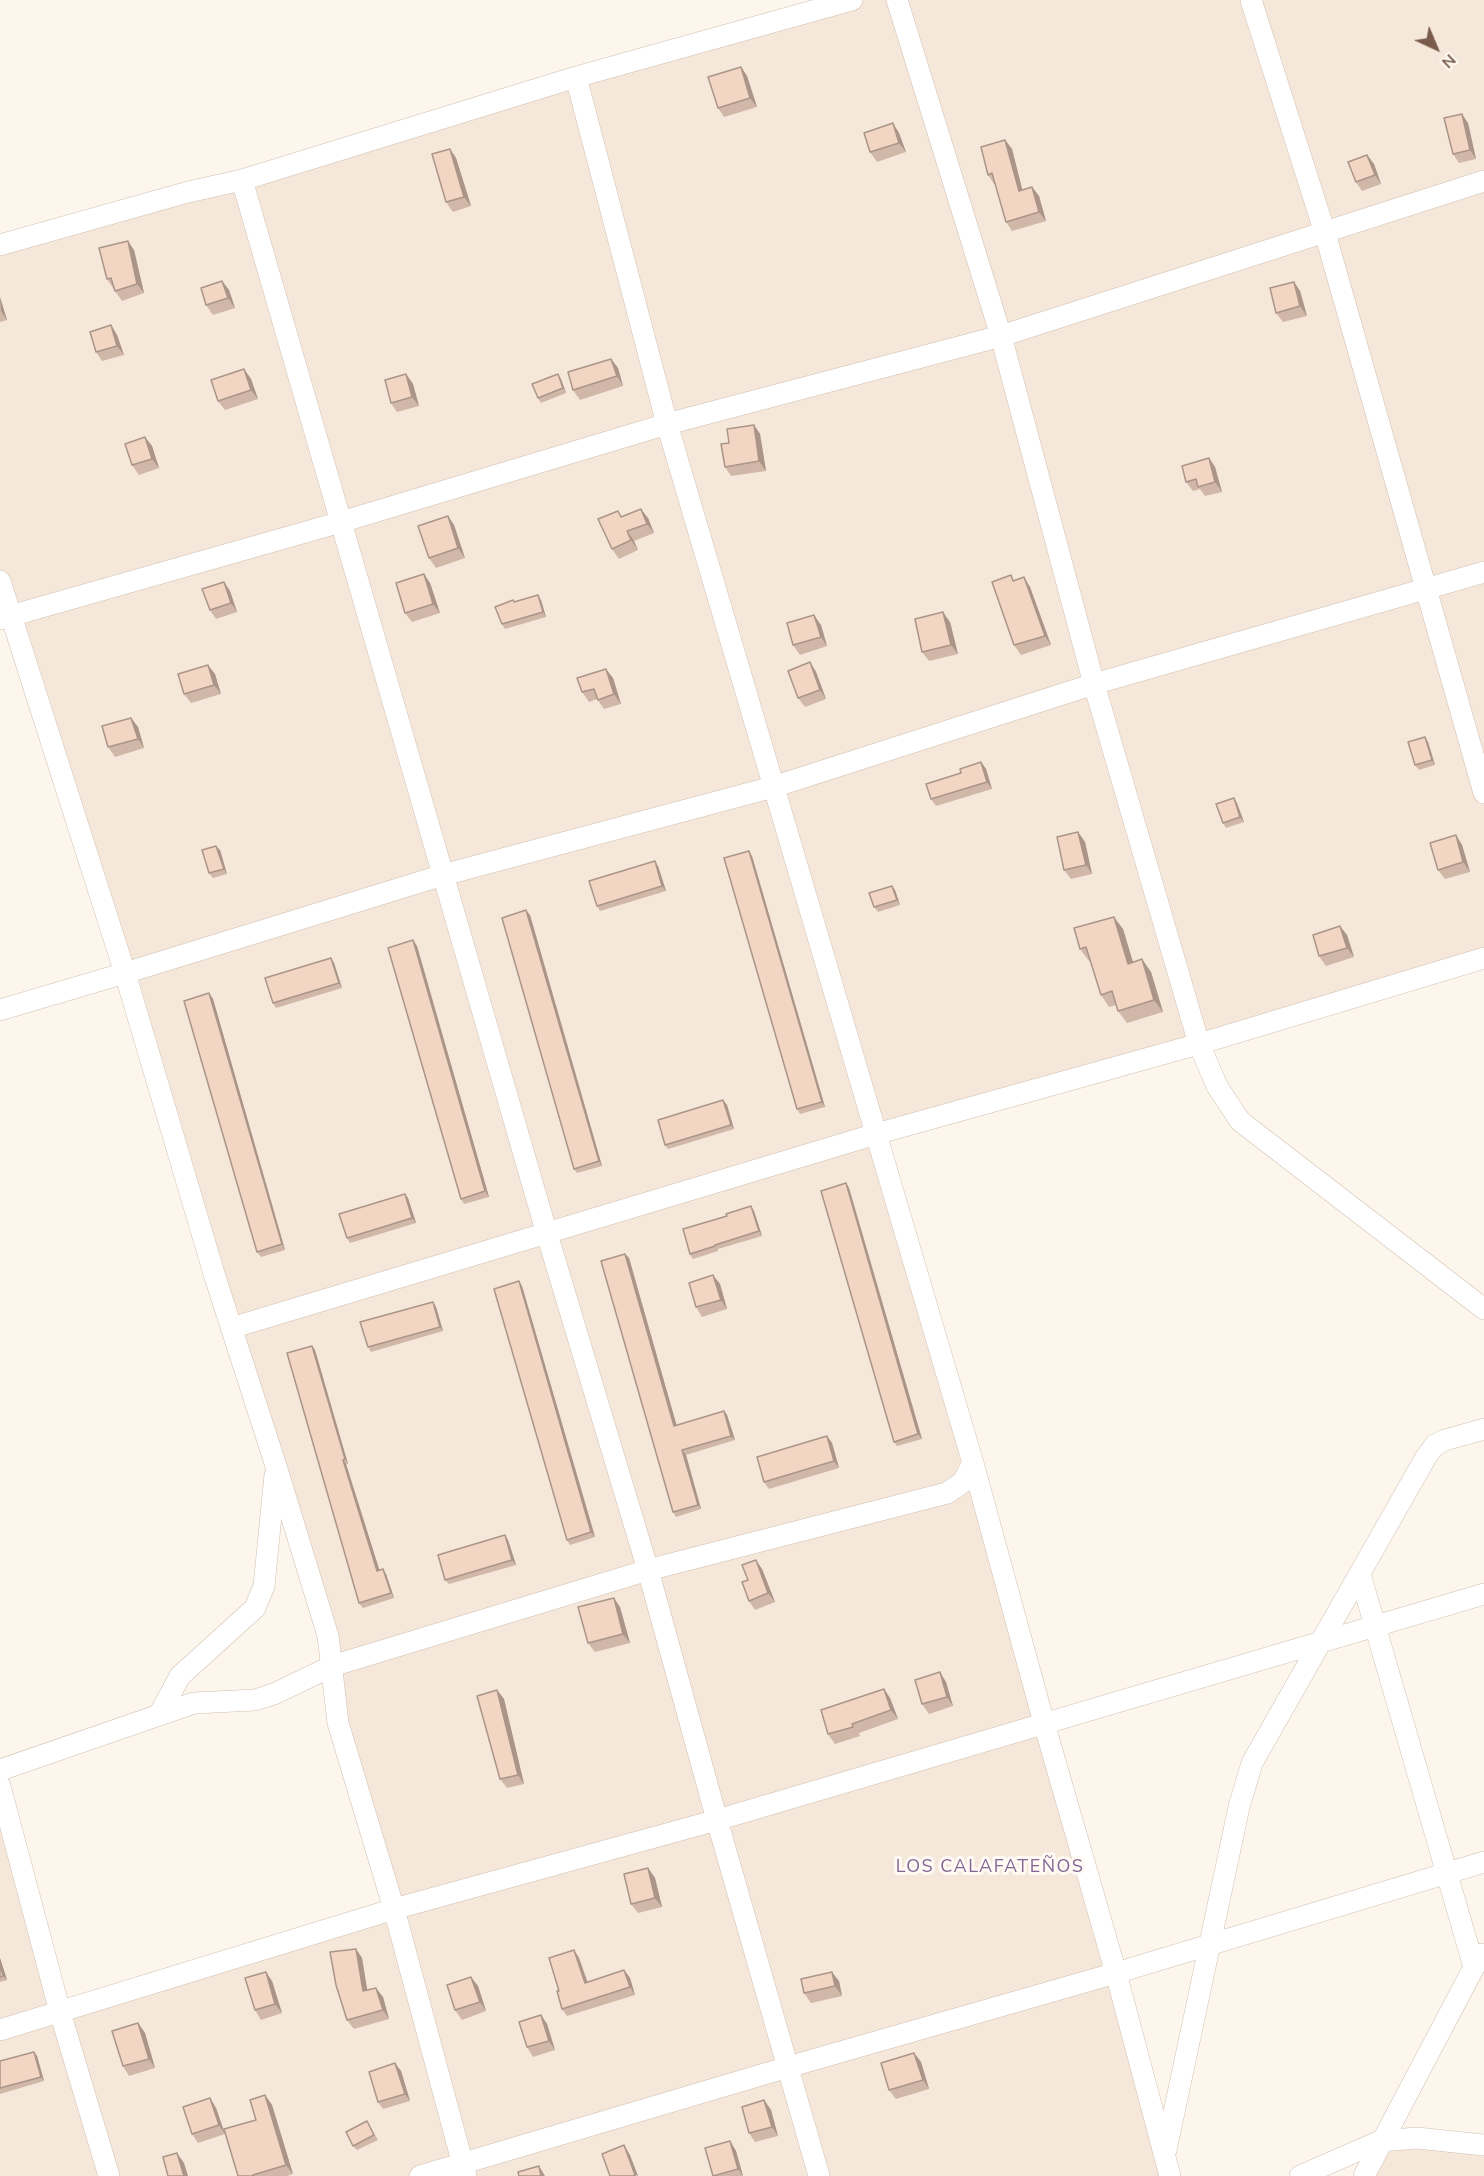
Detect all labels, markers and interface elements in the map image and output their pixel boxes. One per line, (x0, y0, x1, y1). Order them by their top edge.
north arrow (1406, 18, 1466, 78)
text: N (1437, 49, 1460, 73)
district label: LOS CALAFATEÑOS (896, 1857, 1084, 1879)

